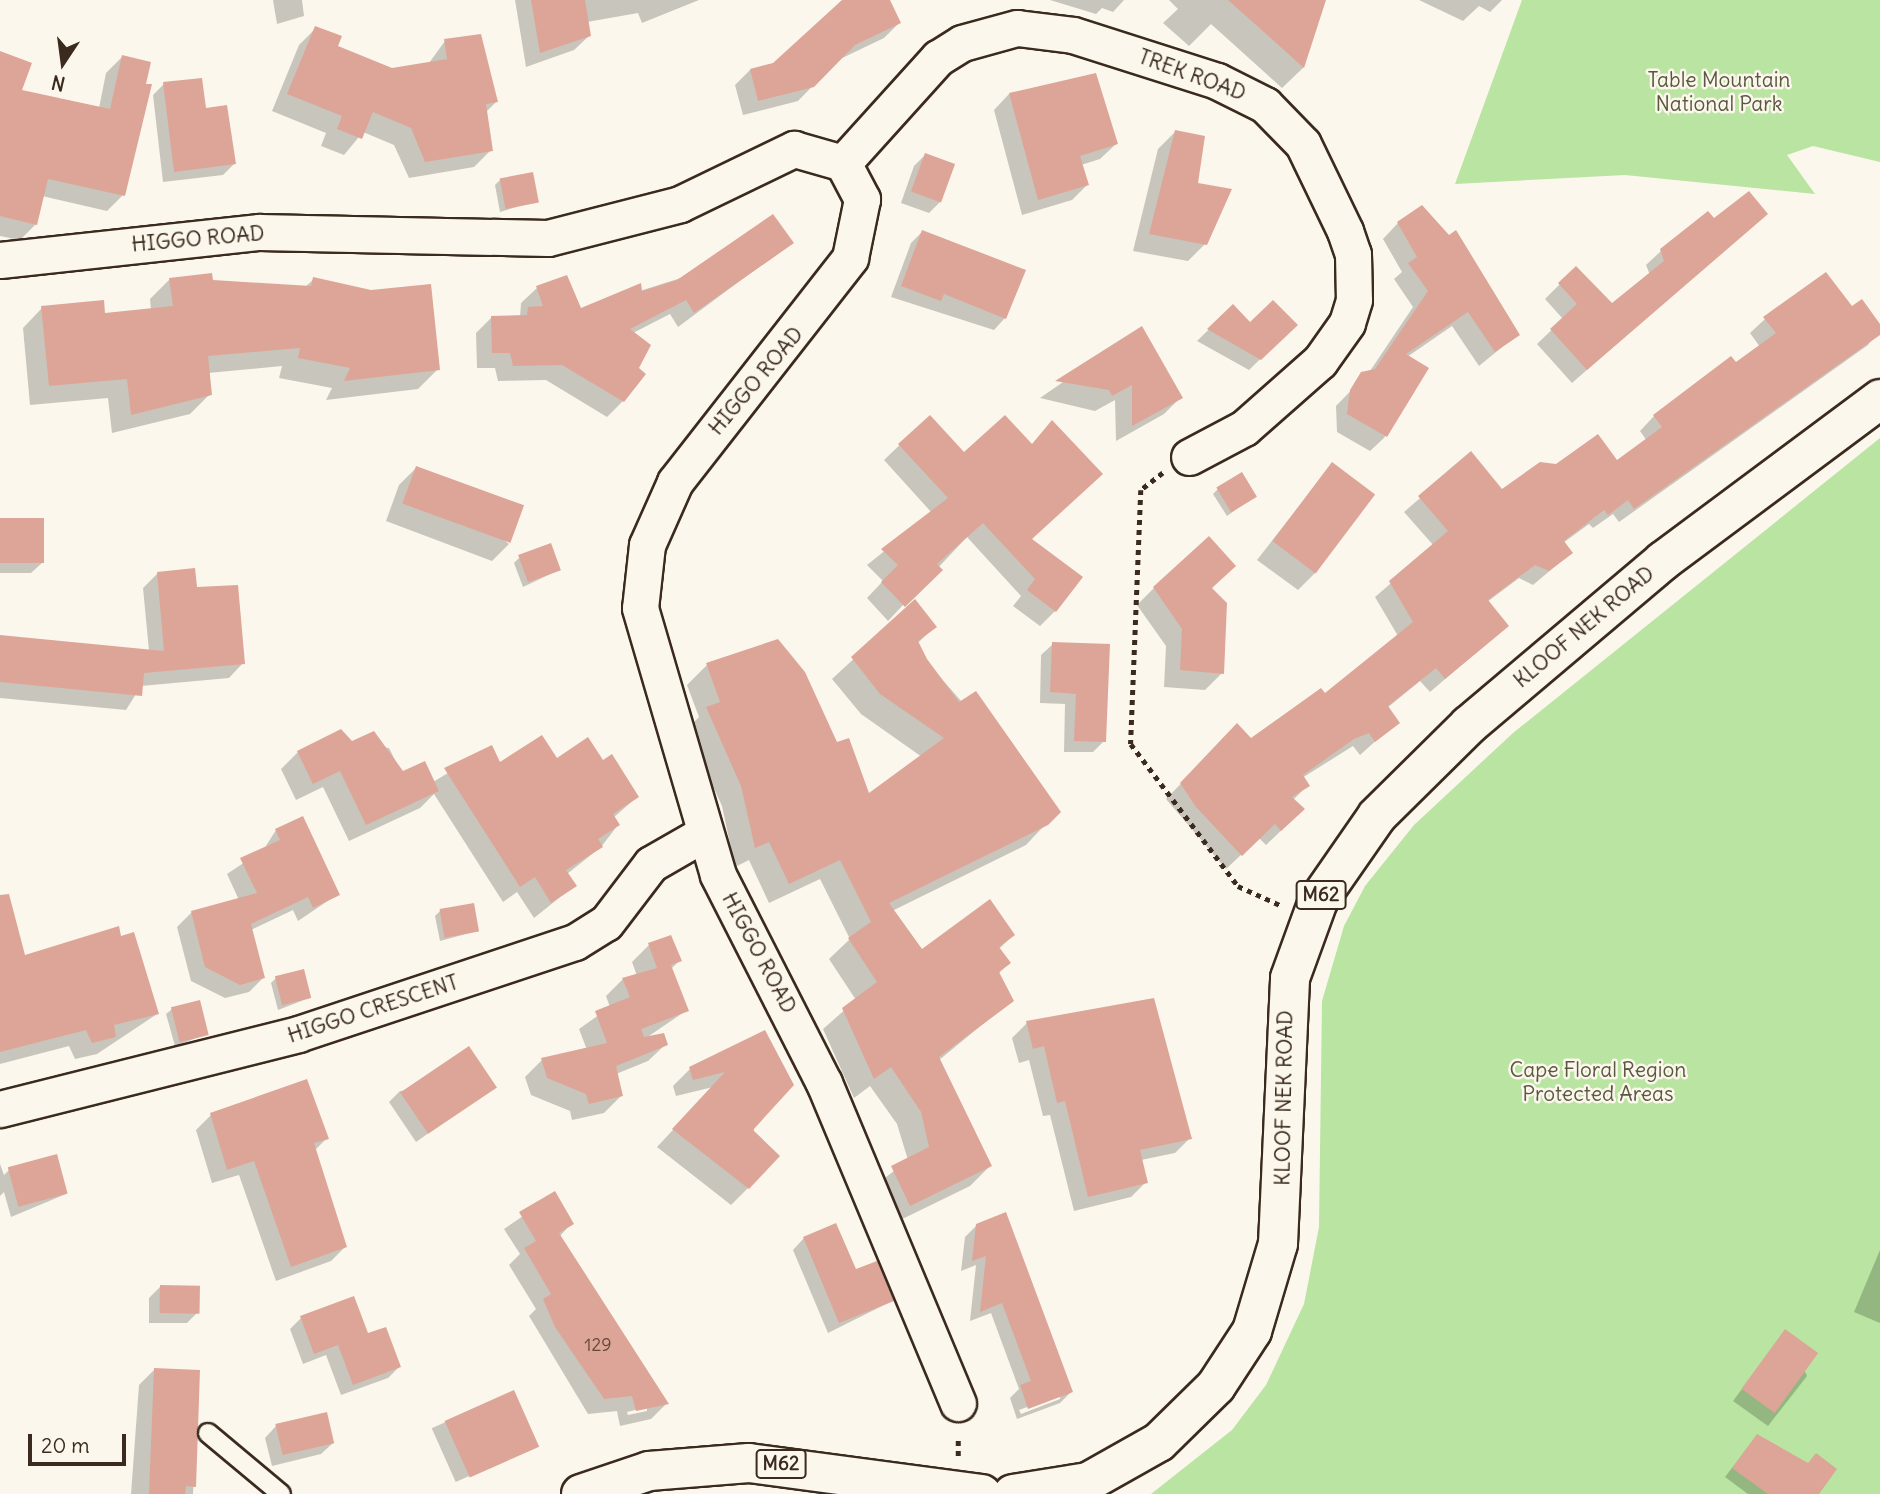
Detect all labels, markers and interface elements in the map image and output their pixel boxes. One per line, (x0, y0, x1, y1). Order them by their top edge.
north arrow (28, 28, 98, 98)
street label: TREK ROAD (1135, 44, 1249, 106)
park label: Table Mountain National Park (1647, 67, 1791, 117)
text: N (49, 70, 67, 97)
street label: HIGGO ROAD (130, 221, 266, 257)
street label: HIGGO ROAD (703, 322, 809, 440)
street label: KLOOF NEK ROAD (1509, 561, 1659, 693)
road number: M62 (1295, 880, 1347, 911)
street label: HIGGO ROAD (717, 888, 801, 1018)
street label: HIGGO CRESCENT (284, 970, 462, 1048)
street label: KLOOF NEK ROAD (1270, 1010, 1298, 1186)
park label: Cape Floral Region Protected Areas (1510, 1057, 1686, 1107)
house number: 129 (584, 1334, 612, 1356)
scale bar (32, 1420, 130, 1464)
text: 20 m (41, 1432, 90, 1459)
road number: M62 (755, 1448, 807, 1480)

